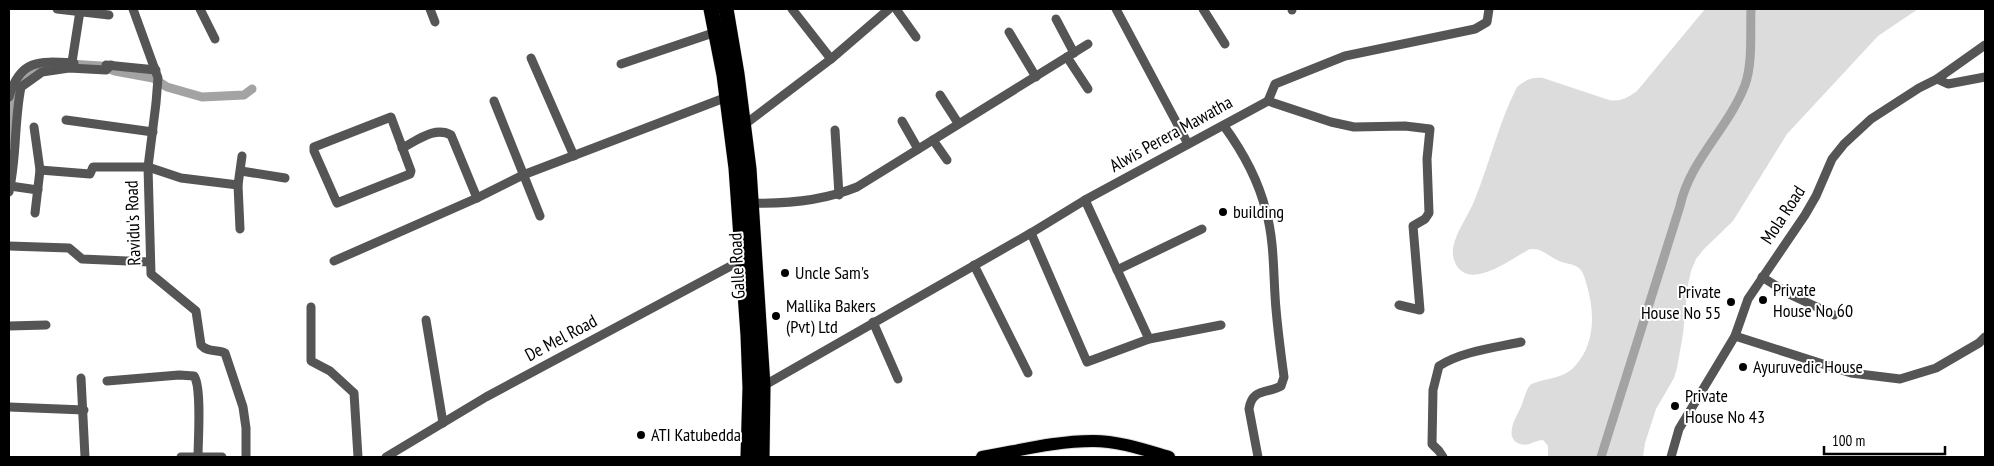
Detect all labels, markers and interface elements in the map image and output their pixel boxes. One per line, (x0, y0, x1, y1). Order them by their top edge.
street label: Alwis Perera Mawatha (1105, 90, 1236, 177)
street label: Ravidu's Road (120, 180, 145, 266)
street label: Mola Road (1755, 181, 1810, 248)
place label: building (1233, 200, 1284, 223)
marker: building (1217, 206, 1229, 218)
street label: Galle Road (723, 232, 750, 300)
place label: Uncle Sam's (795, 261, 869, 284)
marker: Uncle Sam's (779, 267, 791, 279)
place label: Private House No 60 (1773, 278, 1853, 322)
place label: Private House No 55 (1641, 280, 1721, 324)
place label: Mallika Bakers (Pvt) Ltd (786, 294, 876, 338)
marker: Private House No 60 (1757, 294, 1769, 306)
marker: Private House No 55 (1725, 296, 1737, 308)
street label: De Mel Road (521, 309, 601, 366)
marker: Mallika Bakers (Pvt) Ltd (770, 310, 782, 322)
place label: Ayuruvedic House (1753, 355, 1863, 378)
marker: Ayuruvedic House (1737, 361, 1749, 373)
place label: Private House No 43 (1685, 384, 1765, 428)
marker: Private House No 43 (1669, 400, 1681, 412)
place label: ATI Katubedda (651, 423, 741, 446)
scale bar (1824, 424, 1945, 456)
marker: ATI Katubedda (635, 429, 647, 441)
text: 100 m (1832, 431, 1865, 450)

